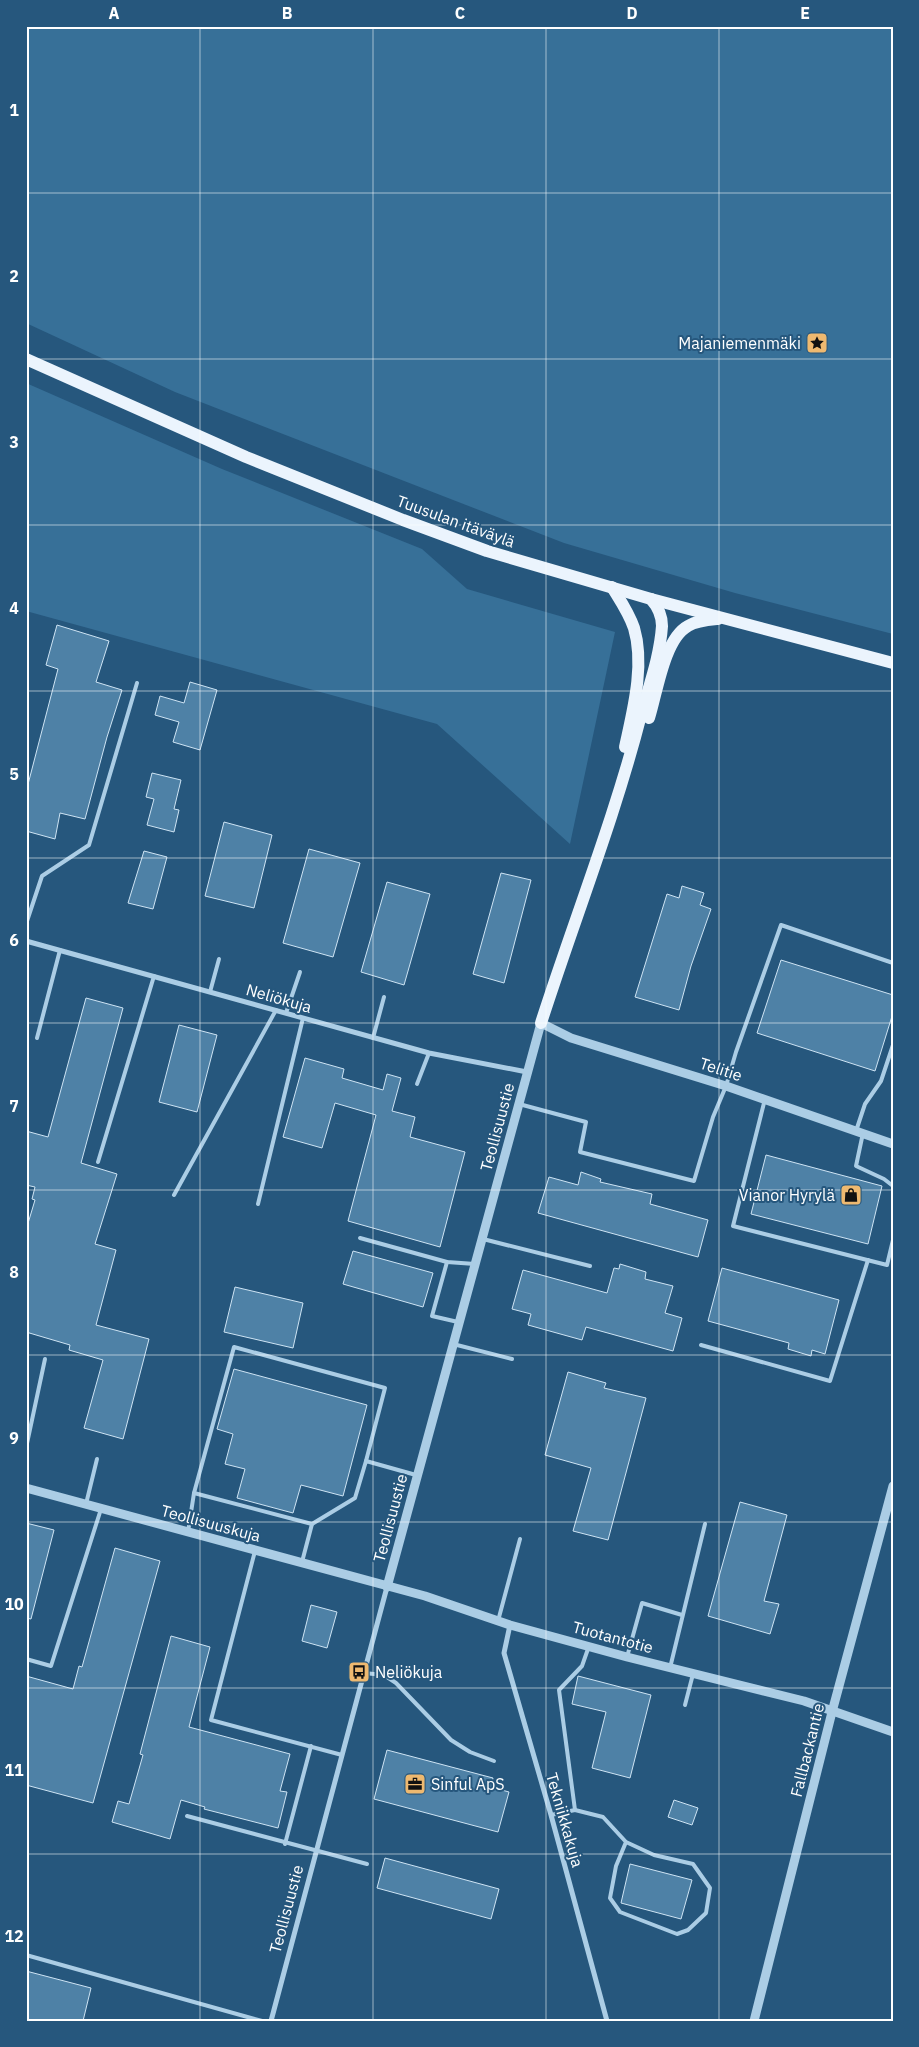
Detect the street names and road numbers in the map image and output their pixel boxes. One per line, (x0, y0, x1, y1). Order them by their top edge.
street label: Tuusulan itäväylä (394, 490, 518, 552)
street label: Neliökuja (244, 979, 315, 1017)
street label: Telitie (697, 1053, 745, 1085)
street label: Teollisuustie (476, 1080, 518, 1173)
street label: Teollisuustie (369, 1471, 411, 1564)
street label: Teollisuuskuja (159, 1500, 263, 1546)
street label: Tuotantotie (571, 1617, 656, 1657)
street label: Fallbackantie (786, 1701, 828, 1799)
street label: Tekniikkakuja (542, 1770, 588, 1870)
street label: Teollisuustie (265, 1862, 307, 1955)

